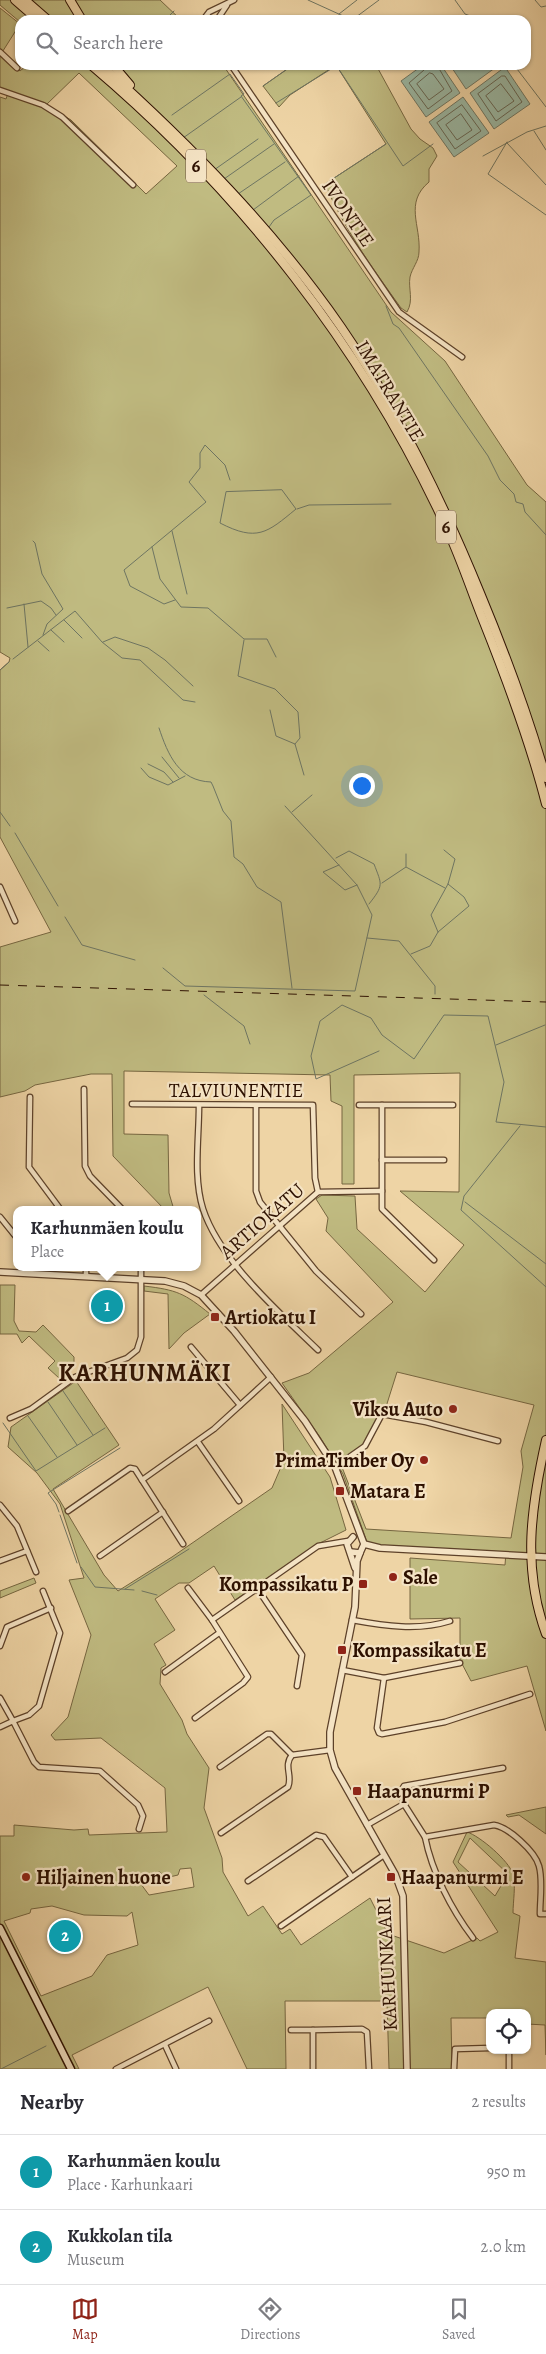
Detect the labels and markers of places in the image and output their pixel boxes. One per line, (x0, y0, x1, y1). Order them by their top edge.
pin: 1 (91, 1287, 123, 1325)
place label: Artiokatu I (224, 1304, 316, 1331)
marker: Artiokatu I (209, 1311, 221, 1323)
place label: Viksu Auto (352, 1396, 443, 1423)
marker: Viksu Auto (447, 1403, 459, 1415)
place label: PrimaTimber Oy (275, 1447, 415, 1474)
marker: PrimaTimber Oy (418, 1454, 430, 1466)
place label: Matara E (350, 1478, 426, 1505)
marker: Matara E (334, 1485, 346, 1497)
place label: Sale (403, 1564, 438, 1591)
place label: Kompassikatu P (219, 1571, 353, 1598)
marker: Sale (387, 1571, 399, 1583)
marker: Kompassikatu P (357, 1578, 369, 1590)
place label: Kompassikatu E (352, 1637, 487, 1664)
marker: Kompassikatu E (336, 1644, 348, 1656)
place label: Haapanurmi P (367, 1778, 490, 1805)
marker: Haapanurmi P (351, 1785, 363, 1797)
place label: Hiljainen huone (36, 1864, 171, 1891)
place label: Haapanurmi E (401, 1864, 524, 1891)
marker: Hiljainen huone (20, 1871, 32, 1883)
marker: Haapanurmi E (385, 1871, 397, 1883)
pin: 2 (49, 1917, 81, 1955)

